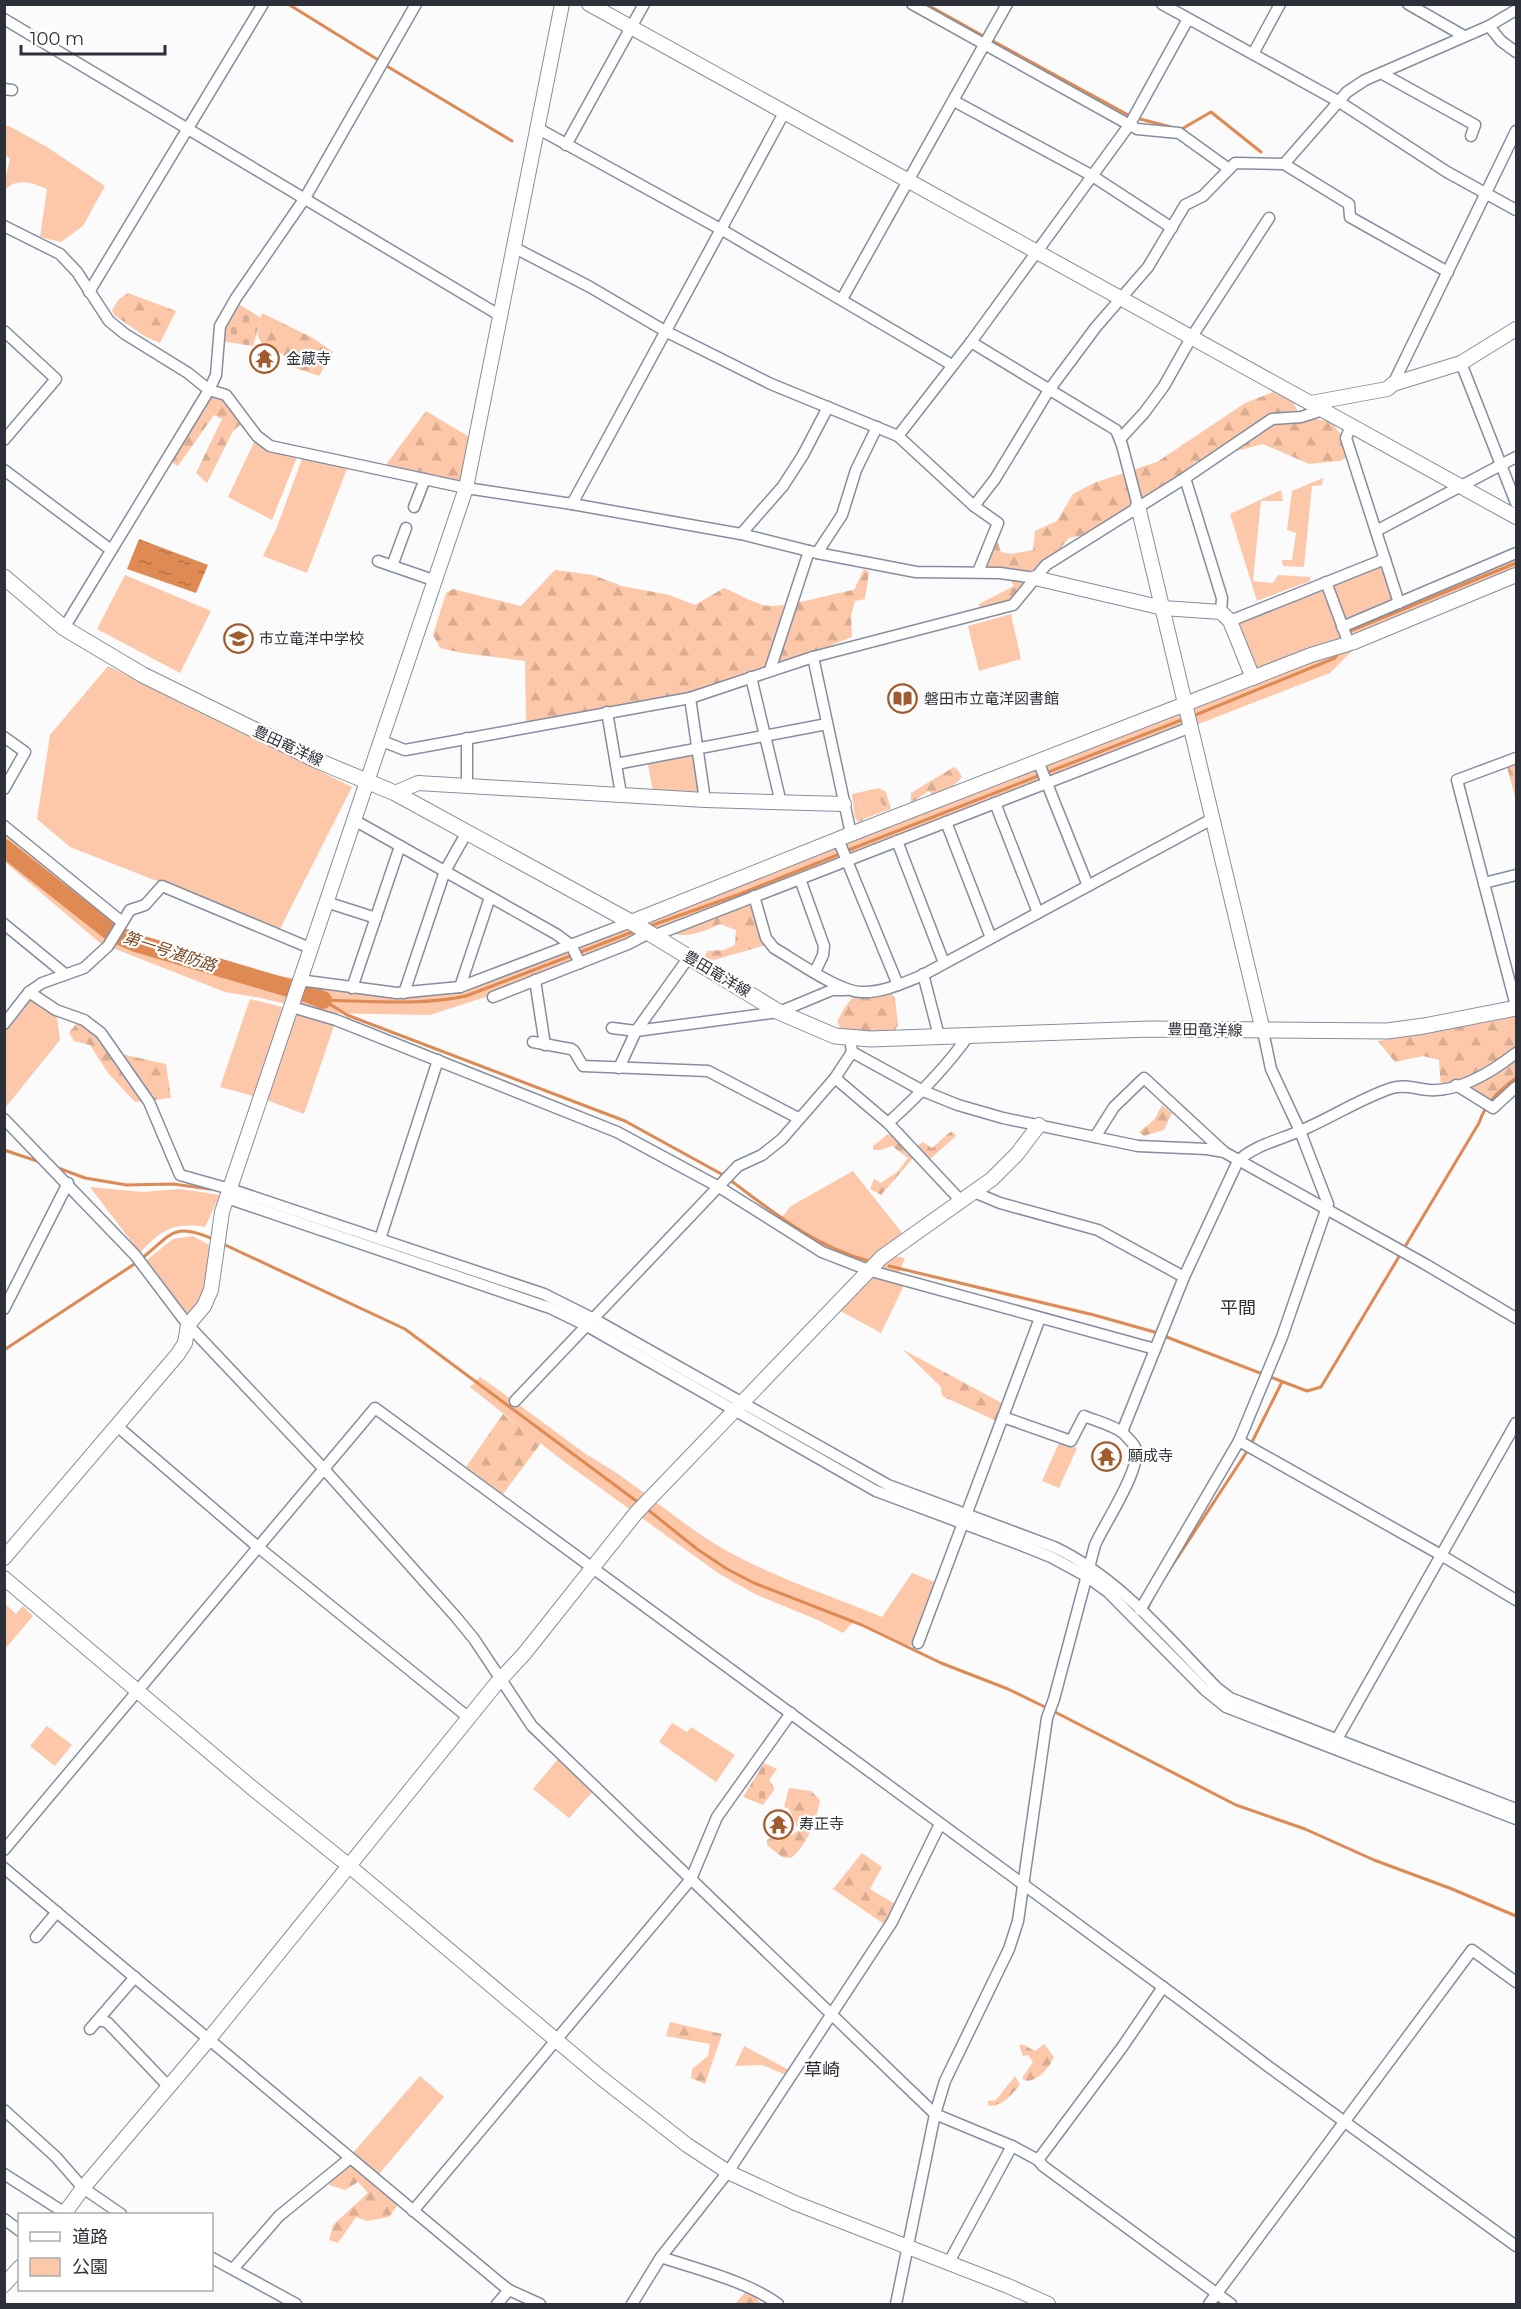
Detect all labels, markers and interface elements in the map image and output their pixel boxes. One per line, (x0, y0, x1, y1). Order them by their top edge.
scale bar (21, 18, 165, 56)
text: 100 m (30, 28, 84, 50)
temple icon: 金蔵寺 (249, 343, 281, 375)
place label: 金蔵寺 (286, 349, 331, 368)
school or university icon: 市立竜洋中学校 (222, 623, 254, 655)
place label: 市立竜洋中学校 (259, 629, 364, 648)
library icon: 磐田市立竜洋図書館 (887, 683, 919, 715)
place label: 磐田市立竜洋図書館 (924, 689, 1059, 708)
street label: 豊田竜洋線 (250, 721, 326, 770)
water label: 第一号湛防路 (121, 928, 220, 976)
street label: 豊田竜洋線 (680, 946, 754, 1001)
street label: 豊田竜洋線 (1167, 1019, 1243, 1040)
district label: 平間 (1220, 1297, 1256, 1319)
temple icon: 願成寺 (1091, 1440, 1123, 1472)
place label: 願成寺 (1128, 1446, 1173, 1465)
temple icon: 寿正寺 (762, 1808, 794, 1840)
place label: 寿正寺 (799, 1814, 844, 1833)
district label: 草崎 (804, 2059, 840, 2081)
legend (18, 2213, 213, 2291)
text: 道路 (72, 2226, 108, 2248)
text: 公園 (72, 2256, 108, 2278)

